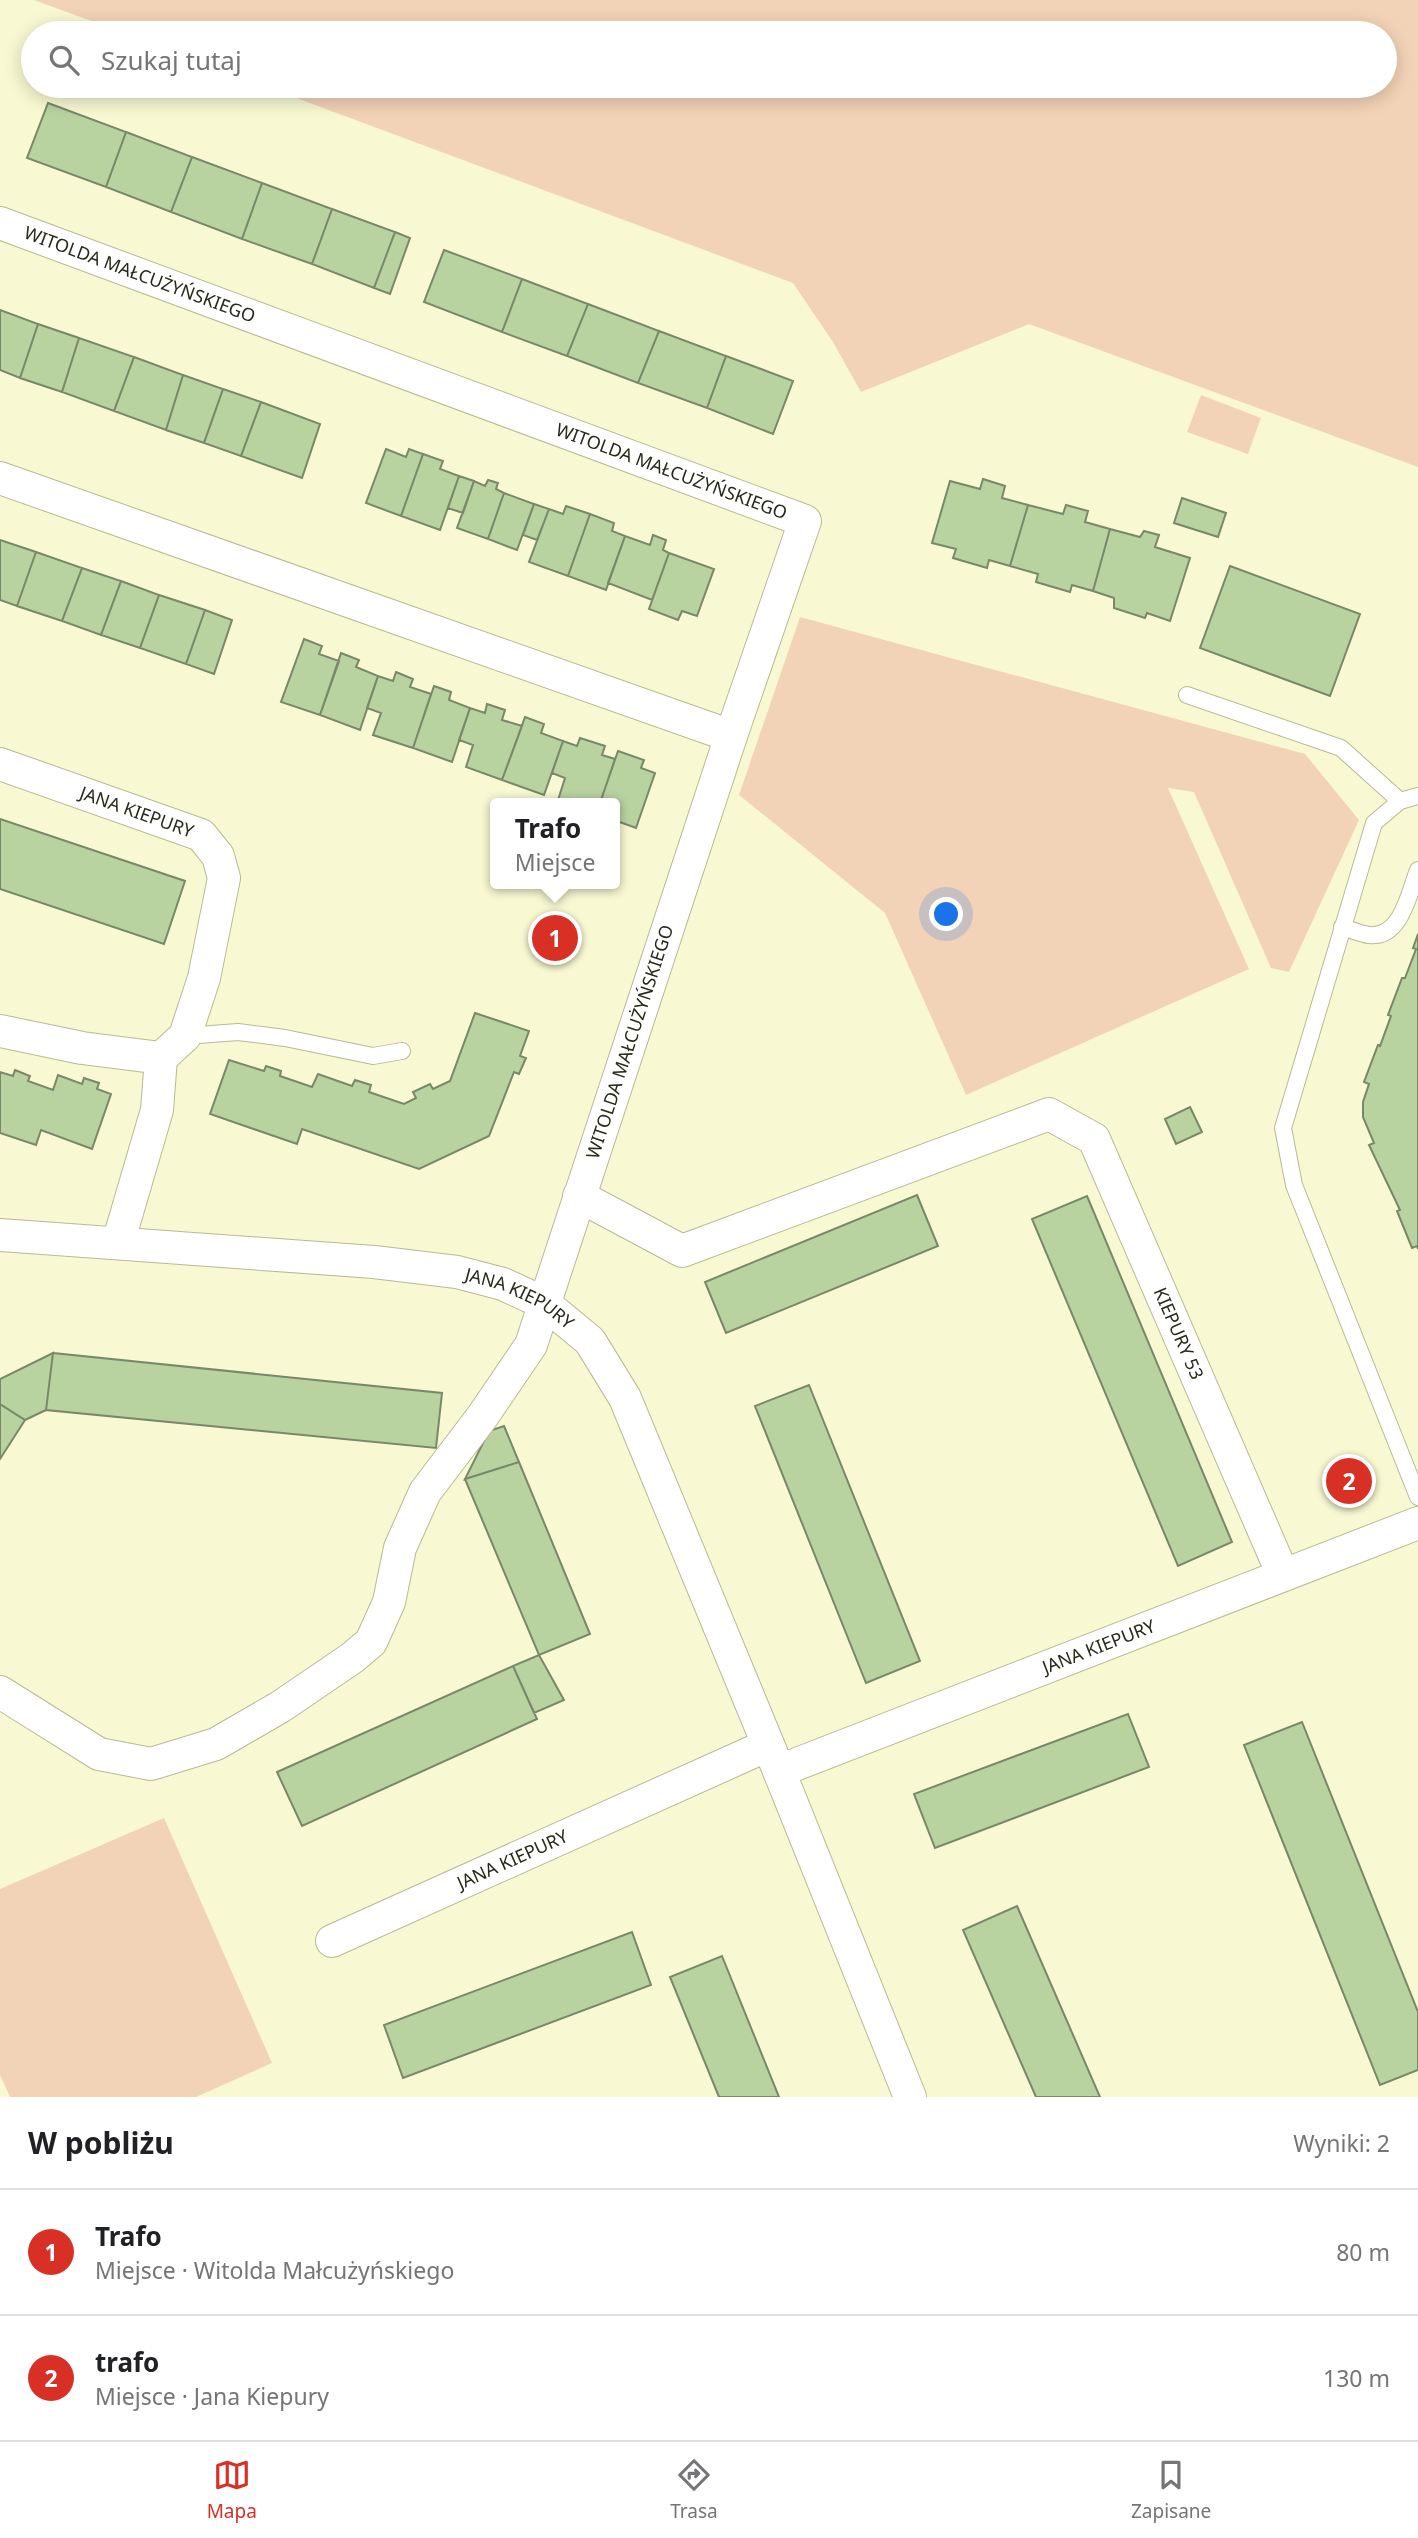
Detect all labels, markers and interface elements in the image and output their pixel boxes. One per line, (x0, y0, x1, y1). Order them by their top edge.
search box (21, 21, 1397, 98)
icon: search (45, 41, 83, 79)
text: Szukaj tutaj (101, 42, 242, 78)
street label: WITOLDA MAŁCUŻYŃSKIEGO (21, 220, 259, 328)
street label: WITOLDA MAŁCUŻYŃSKIEGO (553, 417, 791, 524)
street label: JANA KIEPURY (75, 780, 198, 843)
popup (490, 798, 620, 889)
text: Trafo (515, 810, 581, 846)
text: Miejsce (515, 846, 595, 878)
your location (929, 897, 963, 931)
pin: 1 (532, 912, 578, 964)
street label: WITOLDA MAŁCUŻYŃSKIEGO (580, 922, 678, 1162)
street label: JANA KIEPURY (461, 1261, 580, 1334)
street label: KIEPURY 53 (1149, 1283, 1210, 1383)
pin: 2 (1326, 1455, 1372, 1507)
street label: JANA KIEPURY (1037, 1613, 1159, 1679)
street label: JANA KIEPURY (451, 1823, 572, 1895)
text: W pobliżu (28, 2122, 174, 2163)
text: Wyniki: 2 (1293, 2127, 1390, 2159)
text: Trafo (95, 2218, 162, 2254)
text: 1 (44, 2236, 58, 2268)
text: 80 m (1336, 2236, 1390, 2268)
text: Miejsce · Witolda Małcużyńskiego (95, 2254, 454, 2286)
text: trafo (95, 2344, 159, 2380)
text: 2 (44, 2362, 58, 2394)
text: 130 m (1323, 2362, 1390, 2394)
text: Miejsce · Jana Kiepury (95, 2380, 329, 2412)
tab: Mapa (207, 2456, 257, 2524)
tab: Trasa (670, 2456, 718, 2524)
tab: Zapisane (1131, 2456, 1211, 2524)

